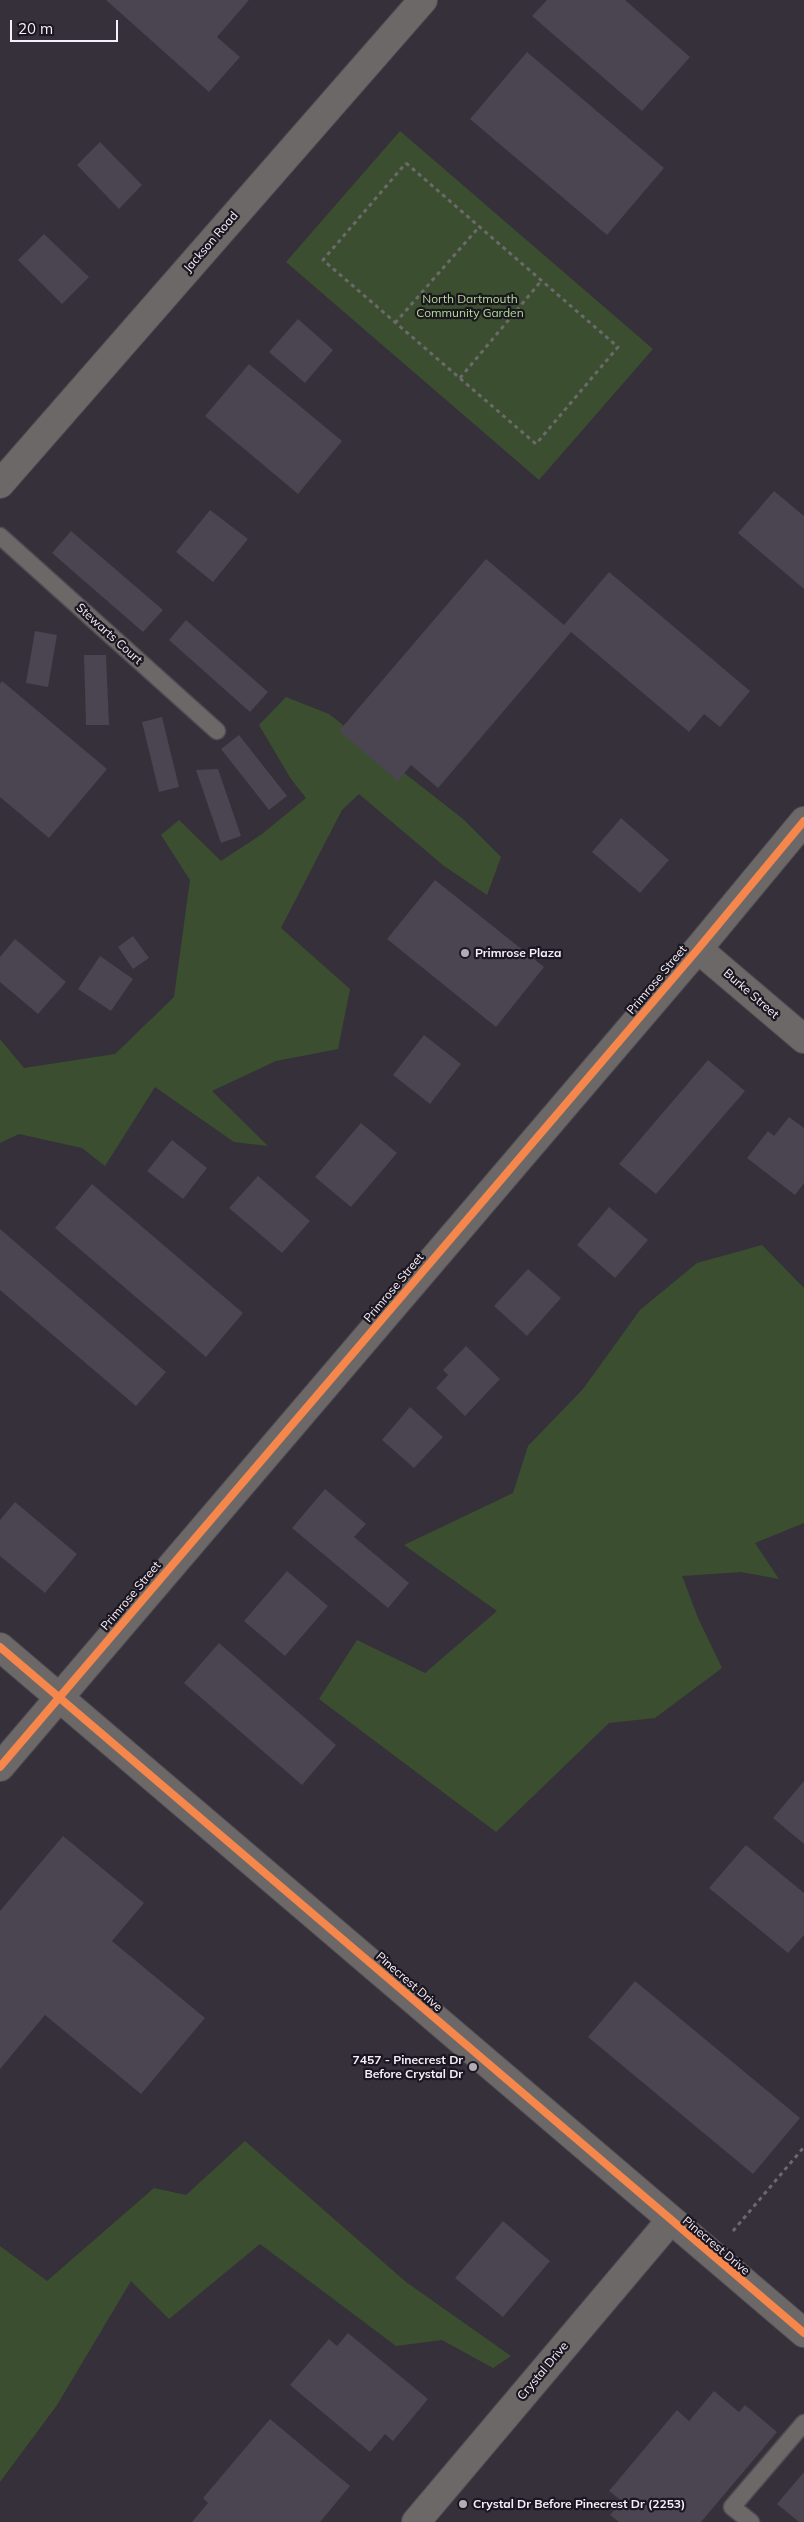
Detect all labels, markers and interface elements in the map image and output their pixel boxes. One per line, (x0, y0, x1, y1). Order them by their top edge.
scale bar (12, 10, 120, 42)
text: 20 m (18, 19, 53, 38)
street label: Jackson Road (181, 209, 241, 275)
park label: North Dartmouth Community Garden (416, 292, 524, 320)
street label: Stewarts Court (73, 601, 145, 667)
street label: Primrose Street (624, 943, 690, 1017)
place label: Primrose Plaza (475, 946, 561, 960)
marker: Primrose Plaza (459, 947, 471, 959)
street label: Burke Street (720, 966, 782, 1022)
street label: Primrose Street (361, 1251, 427, 1325)
street label: Primrose Street (98, 1559, 164, 1633)
street label: Pinecrest Drive (373, 1949, 445, 2015)
place label: 7457 - Pinecrest Dr Before Crystal Dr (353, 2053, 463, 2081)
marker: 7457 - Pinecrest Dr Before Crystal Dr (467, 2061, 479, 2073)
street label: Pinecrest Drive (680, 2214, 752, 2278)
street label: Crystal Drive (515, 2339, 571, 2403)
place label: Crystal Dr Before Pinecrest Dr (2253) (473, 2497, 685, 2511)
marker: Crystal Dr Before Pinecrest Dr (2253) (457, 2498, 469, 2510)

